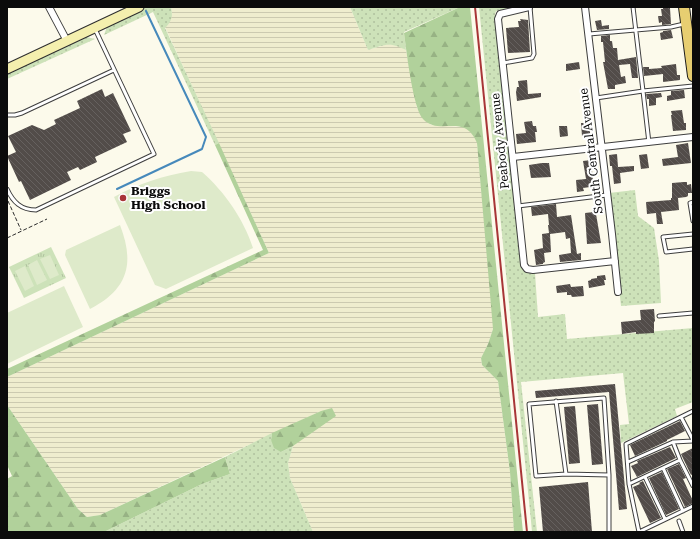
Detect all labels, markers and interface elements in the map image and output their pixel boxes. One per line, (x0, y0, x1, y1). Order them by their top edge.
street label: South Central Avenue (576, 87, 606, 215)
street label: Peabody Avenue (488, 92, 512, 190)
place label: Briggs High School (131, 184, 206, 212)
marker: Briggs High School (118, 193, 128, 203)

